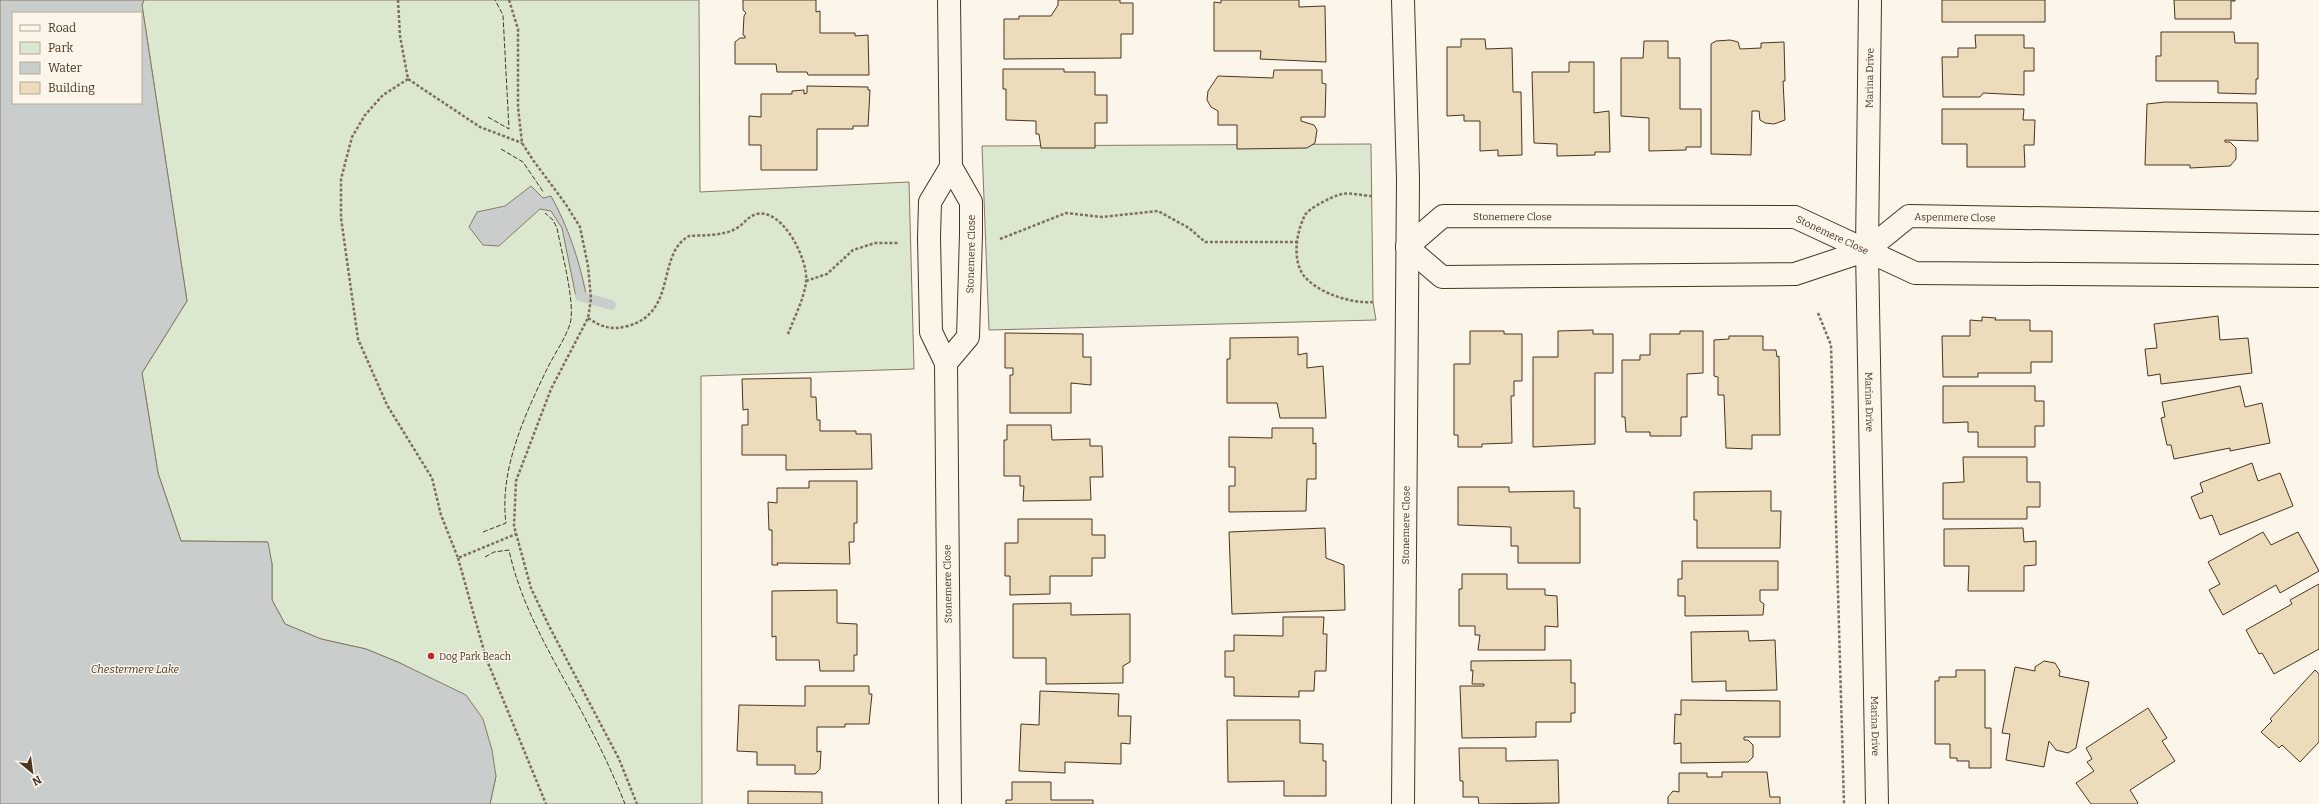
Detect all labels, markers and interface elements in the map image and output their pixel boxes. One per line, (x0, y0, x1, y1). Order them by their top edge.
legend (12, 12, 142, 104)
text: Road (48, 21, 76, 35)
text: Park (48, 41, 74, 55)
street label: Marina Drive (1863, 48, 1877, 108)
text: Water (48, 61, 83, 75)
text: Building (48, 81, 95, 95)
street label: Stonemere Close (1473, 211, 1552, 223)
street label: Aspenmere Close (1914, 211, 1996, 224)
street label: Stonemere Close (1794, 213, 1870, 258)
street label: Stonemere Close (964, 215, 978, 294)
street label: Marina Drive (1862, 372, 1875, 432)
street label: Stonemere Close (1400, 486, 1413, 564)
street label: Stonemere Close (941, 545, 955, 623)
marker: Dog Park Beach (426, 651, 436, 661)
place label: Dog Park Beach (439, 651, 512, 663)
water label: Chestermere Lake (91, 663, 180, 676)
street label: Marina Drive (1868, 696, 1881, 756)
north arrow (12, 752, 52, 792)
text: N (29, 773, 43, 788)

